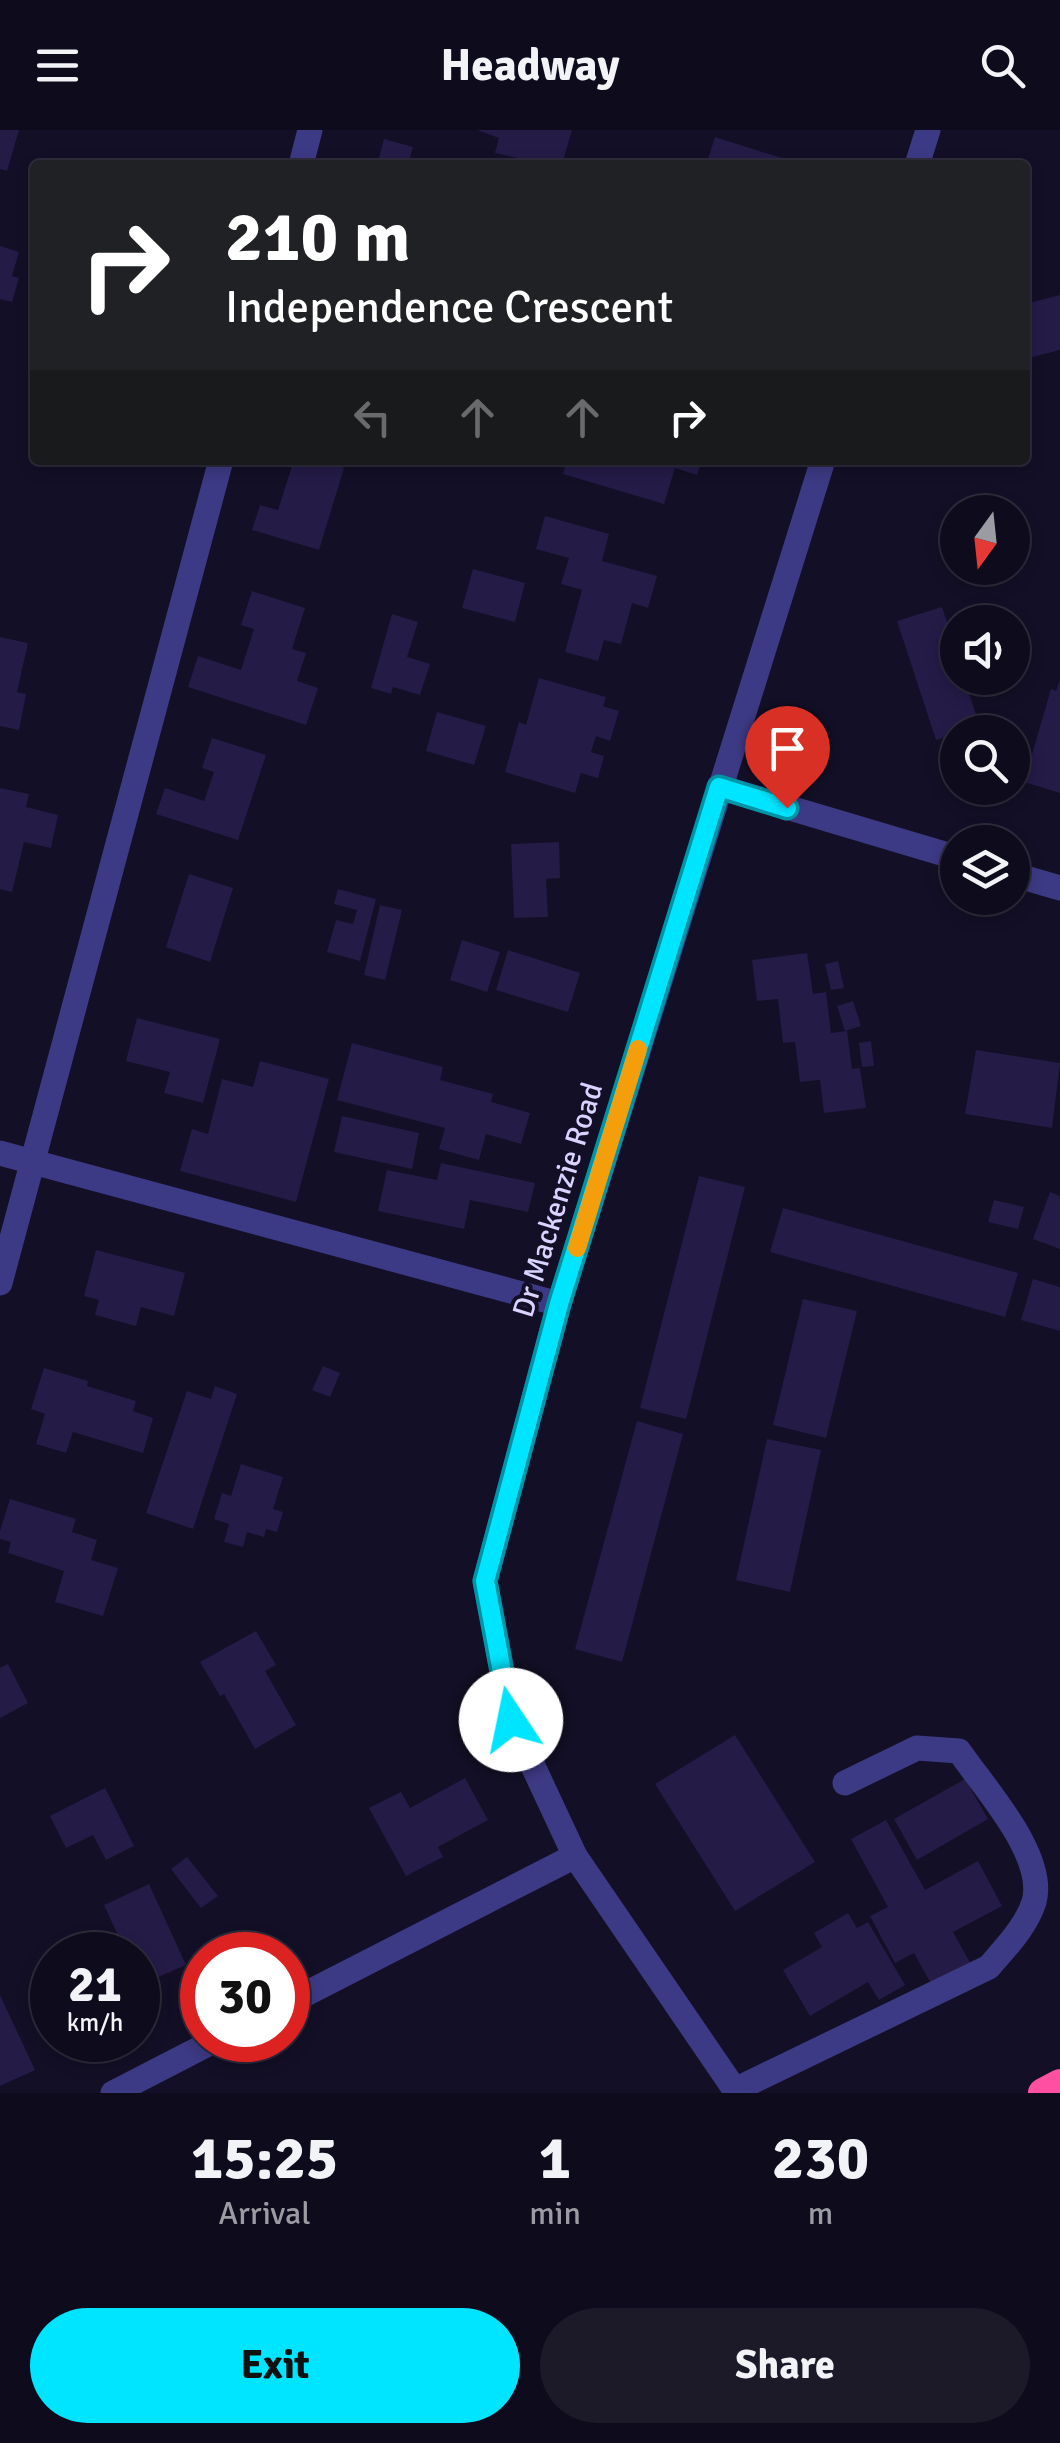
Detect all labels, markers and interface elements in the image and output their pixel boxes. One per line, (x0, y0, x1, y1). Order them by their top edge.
icon: menu (30, 38, 85, 93)
text: Headway (440, 38, 620, 93)
icon: search (975, 38, 1030, 93)
text: 210 m (225, 194, 410, 280)
icon: right (60, 200, 190, 330)
text: Independence Crescent (225, 280, 673, 335)
icon: left (345, 390, 400, 445)
icon: ahead (450, 390, 505, 445)
icon: ahead (555, 390, 610, 445)
icon: right (660, 390, 715, 445)
north arrow (940, 495, 1030, 585)
map controls (940, 495, 1030, 915)
button: sound (940, 605, 1030, 695)
pin (745, 706, 830, 809)
button: search (940, 715, 1030, 805)
icon: arrive (760, 721, 815, 776)
button: layers (940, 825, 1030, 915)
street label: Dr Mackenzie Road (505, 1078, 611, 1322)
position arrow (459, 1668, 563, 1772)
speed limit sign: 30 (180, 1932, 310, 2062)
text: 21 (68, 1954, 122, 2016)
text: km/h (67, 2007, 123, 2038)
text: 15:25 (191, 2122, 338, 2196)
text: 1 (539, 2122, 571, 2196)
text: 230 (772, 2122, 869, 2196)
text: Arrival (219, 2194, 311, 2233)
text: min (529, 2194, 581, 2233)
text: m (808, 2194, 833, 2233)
button: Exit (30, 2308, 520, 2423)
button: Share (540, 2308, 1030, 2423)

